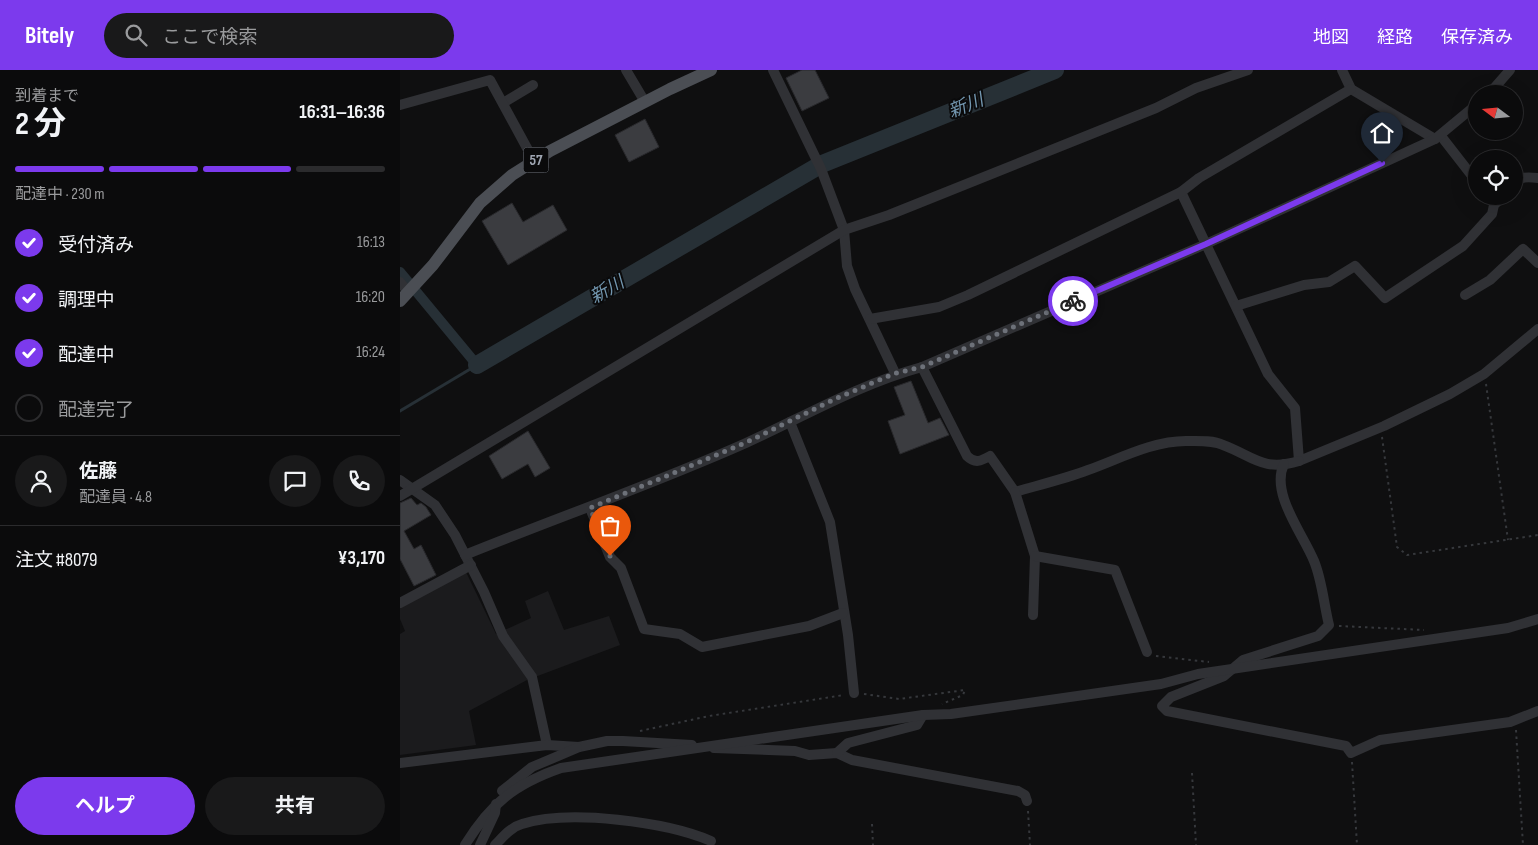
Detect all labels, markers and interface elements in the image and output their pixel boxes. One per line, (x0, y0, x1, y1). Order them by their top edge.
search box (104, 13, 454, 58)
text: Bitely (25, 21, 74, 50)
icon: search (122, 21, 150, 49)
text: ここで検索 (162, 26, 257, 49)
text: 地図 (1313, 27, 1349, 48)
text: 経路 (1377, 27, 1413, 48)
text: 保存済み (1441, 27, 1513, 48)
north arrow (1468, 85, 1522, 140)
map controls (1468, 85, 1523, 205)
text: 到着まで (15, 87, 79, 106)
water label: 新川 (945, 89, 988, 122)
text: 16:31–16:36 (299, 101, 385, 124)
text: 2 分 (15, 105, 66, 144)
pin (1361, 112, 1403, 163)
icon: home (1368, 119, 1396, 147)
road number: 57 (524, 148, 548, 172)
button: locate (1468, 150, 1523, 205)
text: 配達中 · 230 m (15, 185, 105, 204)
icon: check (15, 229, 43, 257)
text: 16:13 (357, 233, 385, 252)
text: 受付済み (58, 234, 134, 257)
water label: 新川 (586, 271, 630, 308)
courier (1048, 276, 1098, 326)
icon: check (15, 284, 43, 312)
icon: bike (1059, 287, 1087, 315)
text: 16:20 (356, 288, 385, 307)
text: 調理中 (58, 289, 115, 312)
icon: check (15, 339, 43, 367)
text: 16:24 (356, 343, 385, 362)
text: 配達中 (58, 344, 115, 367)
text: 配達完了 (58, 399, 134, 422)
button: person (15, 455, 67, 507)
button: chat (269, 455, 321, 507)
button: phone (333, 455, 385, 507)
text: 佐藤 (79, 460, 117, 483)
text: 配達員 · 4.8 (79, 488, 152, 507)
pin (589, 505, 631, 556)
icon: bag (596, 512, 624, 540)
text: ¥3,170 (338, 547, 385, 570)
text: 注文 #8079 (15, 549, 97, 572)
button: ヘルプ (15, 777, 195, 835)
button: 共有 (205, 777, 385, 835)

